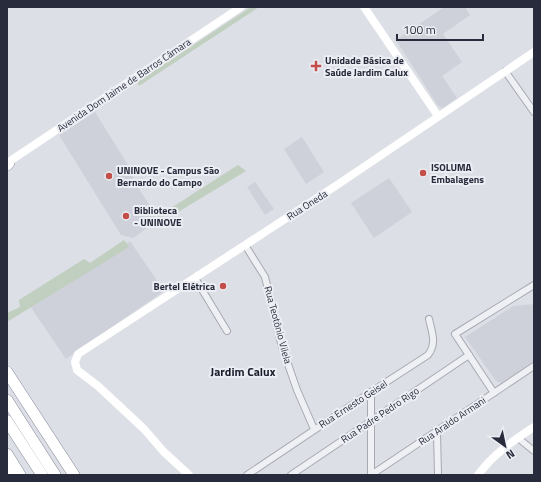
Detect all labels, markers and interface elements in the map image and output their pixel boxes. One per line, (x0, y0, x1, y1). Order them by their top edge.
scale bar (397, 16, 483, 42)
text: 100 m (403, 20, 436, 39)
street label: Avenida Dom Jaime de Barros Câmara (54, 34, 194, 136)
place label: Unidade Básica de Saúde Jardim Calux (325, 53, 408, 80)
marker: Unidade Básica de Saúde Jardim Calux (310, 60, 322, 72)
place label: ISOLUMA Embalagens (431, 160, 484, 187)
place label: UNINOVE - Campus São Bernardo do Campo (117, 163, 219, 190)
marker: ISOLUMA Embalagens (418, 168, 428, 178)
marker: UNINOVE - Campus São Bernardo do Campo (104, 171, 114, 181)
street label: Rua Oneda (284, 186, 330, 224)
place label: Biblioteca - UNINOVE (134, 203, 182, 230)
marker: Biblioteca - UNINOVE (121, 211, 131, 221)
place label: Bertel Elétrica (154, 279, 215, 294)
marker: Bertel Elétrica (218, 281, 228, 291)
street label: Rua Teotônio Vilela (260, 285, 296, 365)
district label: Jardim Calux (211, 362, 276, 381)
street label: Rua Ernesto Geisel (316, 376, 390, 432)
street label: Rua Padre Pedro Rigo (338, 383, 422, 447)
street label: Rua Araldo Armani (415, 393, 489, 449)
north arrow (485, 426, 525, 466)
text: N (503, 446, 518, 463)

